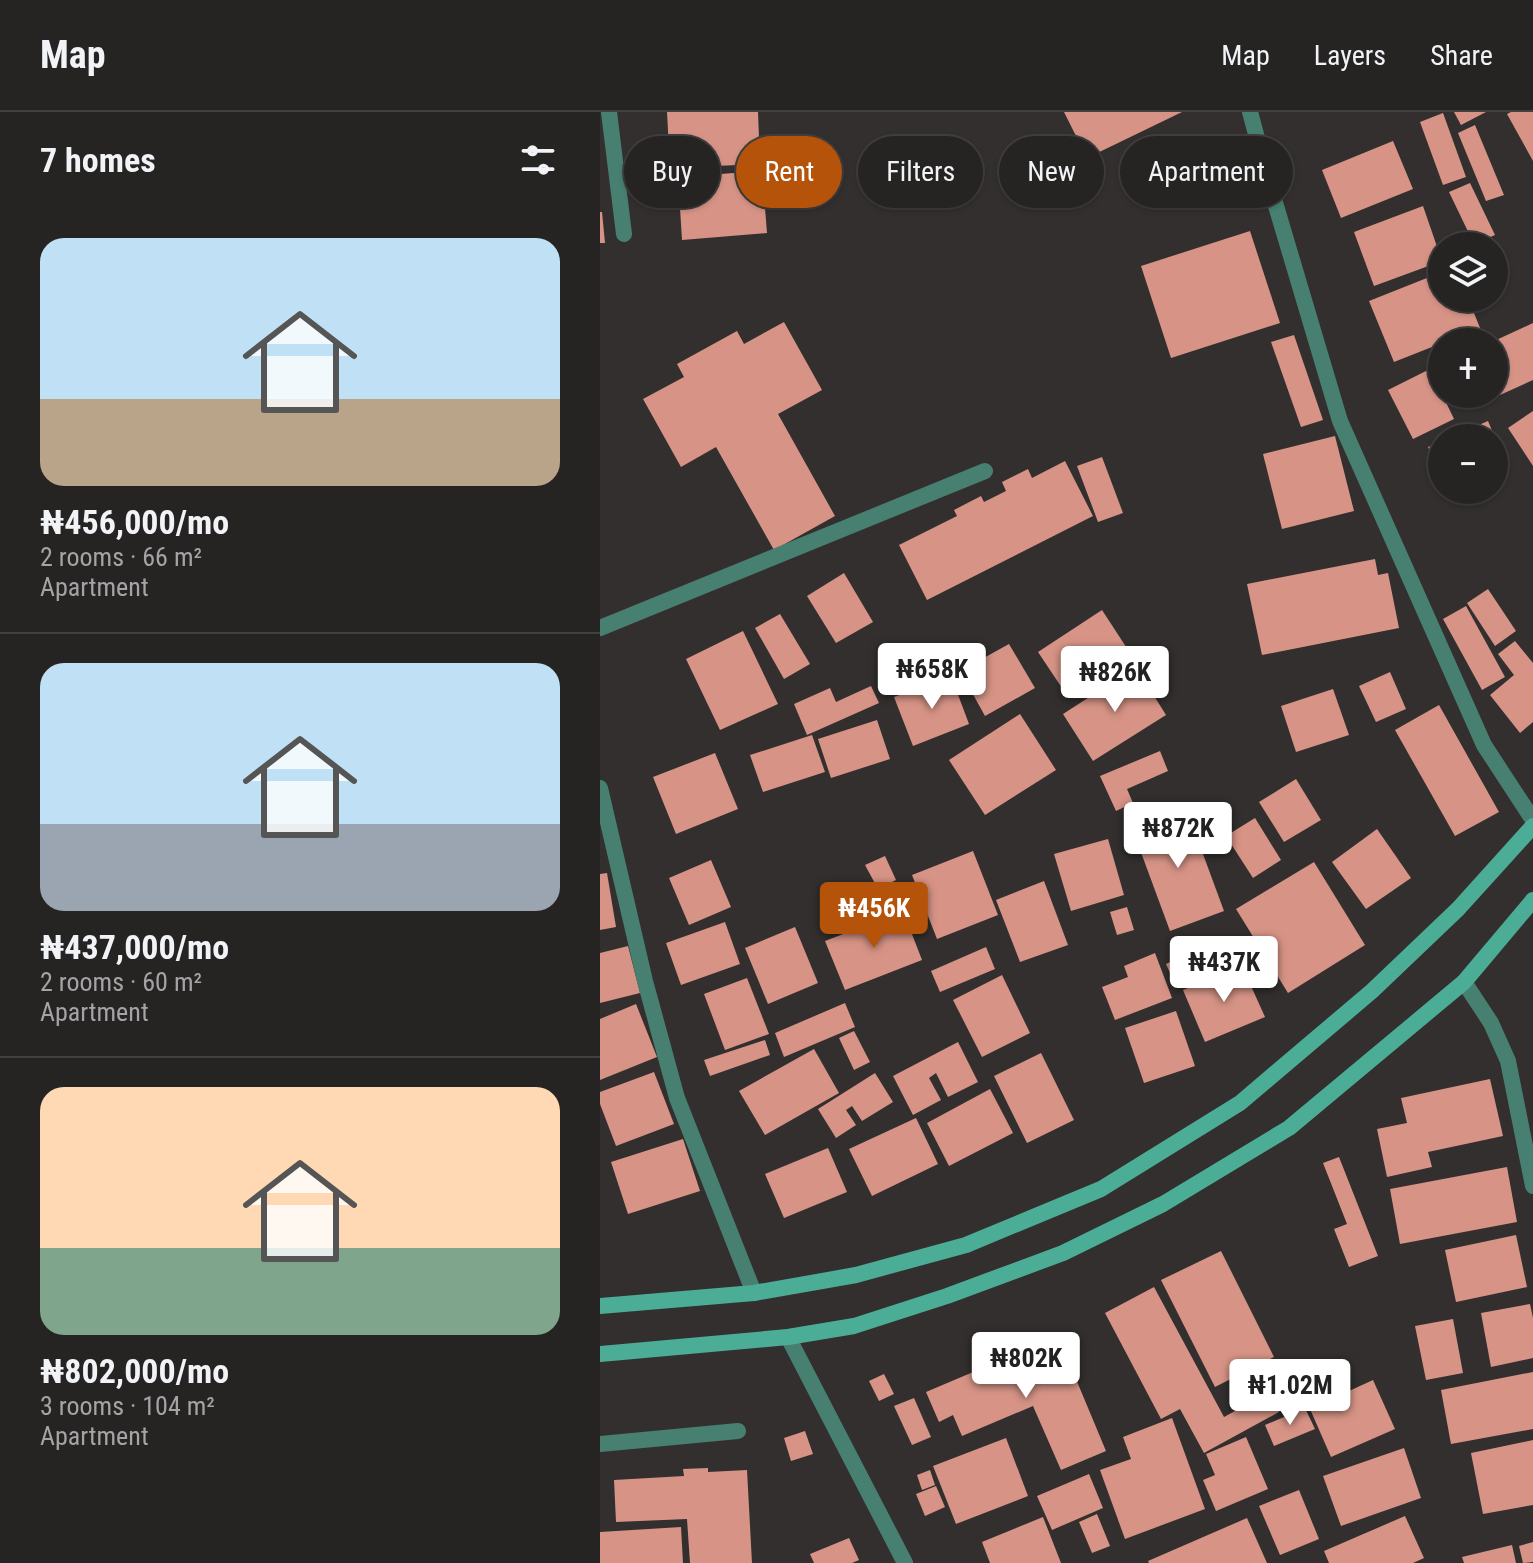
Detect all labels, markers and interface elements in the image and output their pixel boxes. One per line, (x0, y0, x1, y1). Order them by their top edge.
text: Map (40, 33, 106, 77)
text: Map (1221, 39, 1270, 72)
text: Layers (1314, 39, 1386, 72)
text: Share (1430, 39, 1493, 72)
chip: Buy (624, 136, 720, 208)
chip: Rent (736, 136, 842, 208)
chip: Filters (858, 136, 983, 208)
chip: New (999, 136, 1104, 208)
chip: Apartment (1120, 136, 1293, 208)
icon: filters (516, 138, 560, 182)
text: 7 homes (40, 140, 156, 180)
map controls (1428, 232, 1508, 504)
button: layers (1428, 232, 1508, 312)
icon: home (228, 290, 372, 434)
button: + (1428, 328, 1508, 408)
button: − (1428, 424, 1508, 504)
text: ₦456,000/mo (40, 502, 229, 542)
text: 2 rooms · 66 m² (40, 542, 202, 572)
text: Apartment (40, 572, 149, 602)
pin: ₦658K (876, 643, 988, 711)
pin: ₦826K (1059, 646, 1171, 714)
text: ₦658K (896, 654, 968, 684)
text: ₦826K (1079, 657, 1151, 687)
icon: home (228, 715, 372, 859)
pin: ₦872K (1122, 802, 1234, 870)
text: ₦872K (1142, 813, 1214, 843)
pin: ₦456K (818, 882, 930, 950)
text: ₦456K (838, 893, 910, 923)
text: ₦437,000/mo (40, 927, 229, 967)
pin: ₦437K (1168, 936, 1280, 1004)
text: ₦437K (1188, 947, 1260, 977)
text: 2 rooms · 60 m² (40, 967, 202, 997)
text: Apartment (40, 997, 149, 1027)
icon: home (228, 1139, 372, 1283)
pin: ₦802K (970, 1332, 1082, 1400)
text: ₦802K (990, 1343, 1062, 1373)
text: ₦802,000/mo (40, 1351, 229, 1391)
pin: ₦1.02M (1225, 1359, 1355, 1427)
text: ₦1.02M (1247, 1370, 1333, 1400)
text: 3 rooms · 104 m² (40, 1391, 215, 1421)
text: Apartment (40, 1421, 149, 1451)

